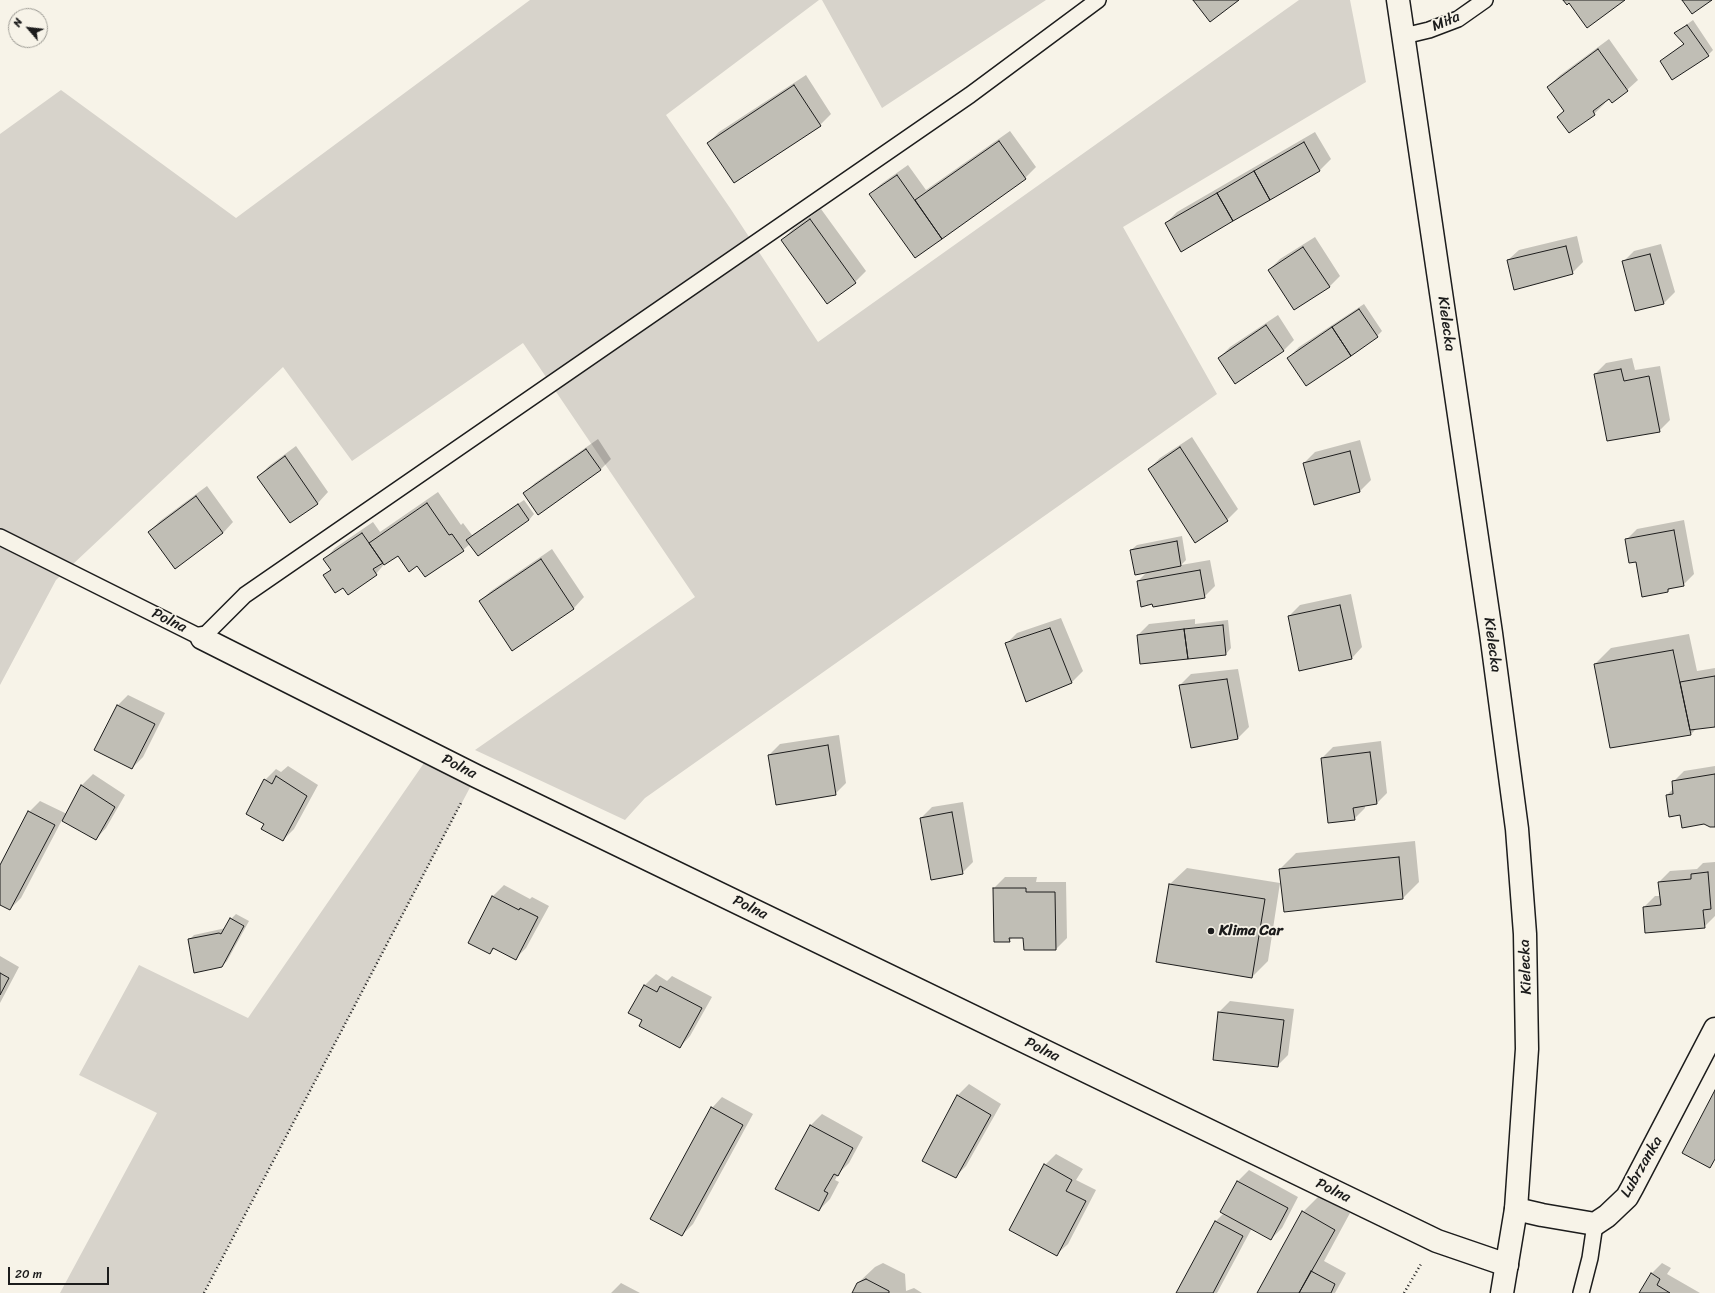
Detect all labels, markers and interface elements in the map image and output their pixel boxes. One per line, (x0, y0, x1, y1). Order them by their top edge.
north arrow (8, 8, 48, 48)
street label: Miła (1429, 8, 1463, 36)
text: N (8, 15, 28, 30)
street label: Kielecka (1433, 295, 1459, 353)
street label: Polna (149, 605, 189, 637)
street label: Kielecka (1479, 616, 1505, 674)
street label: Polna (439, 751, 479, 783)
street label: Polna (730, 892, 770, 924)
place label: Klima Car (1219, 922, 1283, 940)
marker: Klima Car (1206, 926, 1216, 936)
street label: Kielecka (1516, 939, 1536, 995)
street label: Polna (1022, 1034, 1062, 1066)
street label: Lubrzanka (1617, 1133, 1667, 1201)
street label: Polna (1313, 1175, 1353, 1207)
scale bar (10, 1259, 111, 1285)
text: 20 m (15, 1263, 42, 1285)

